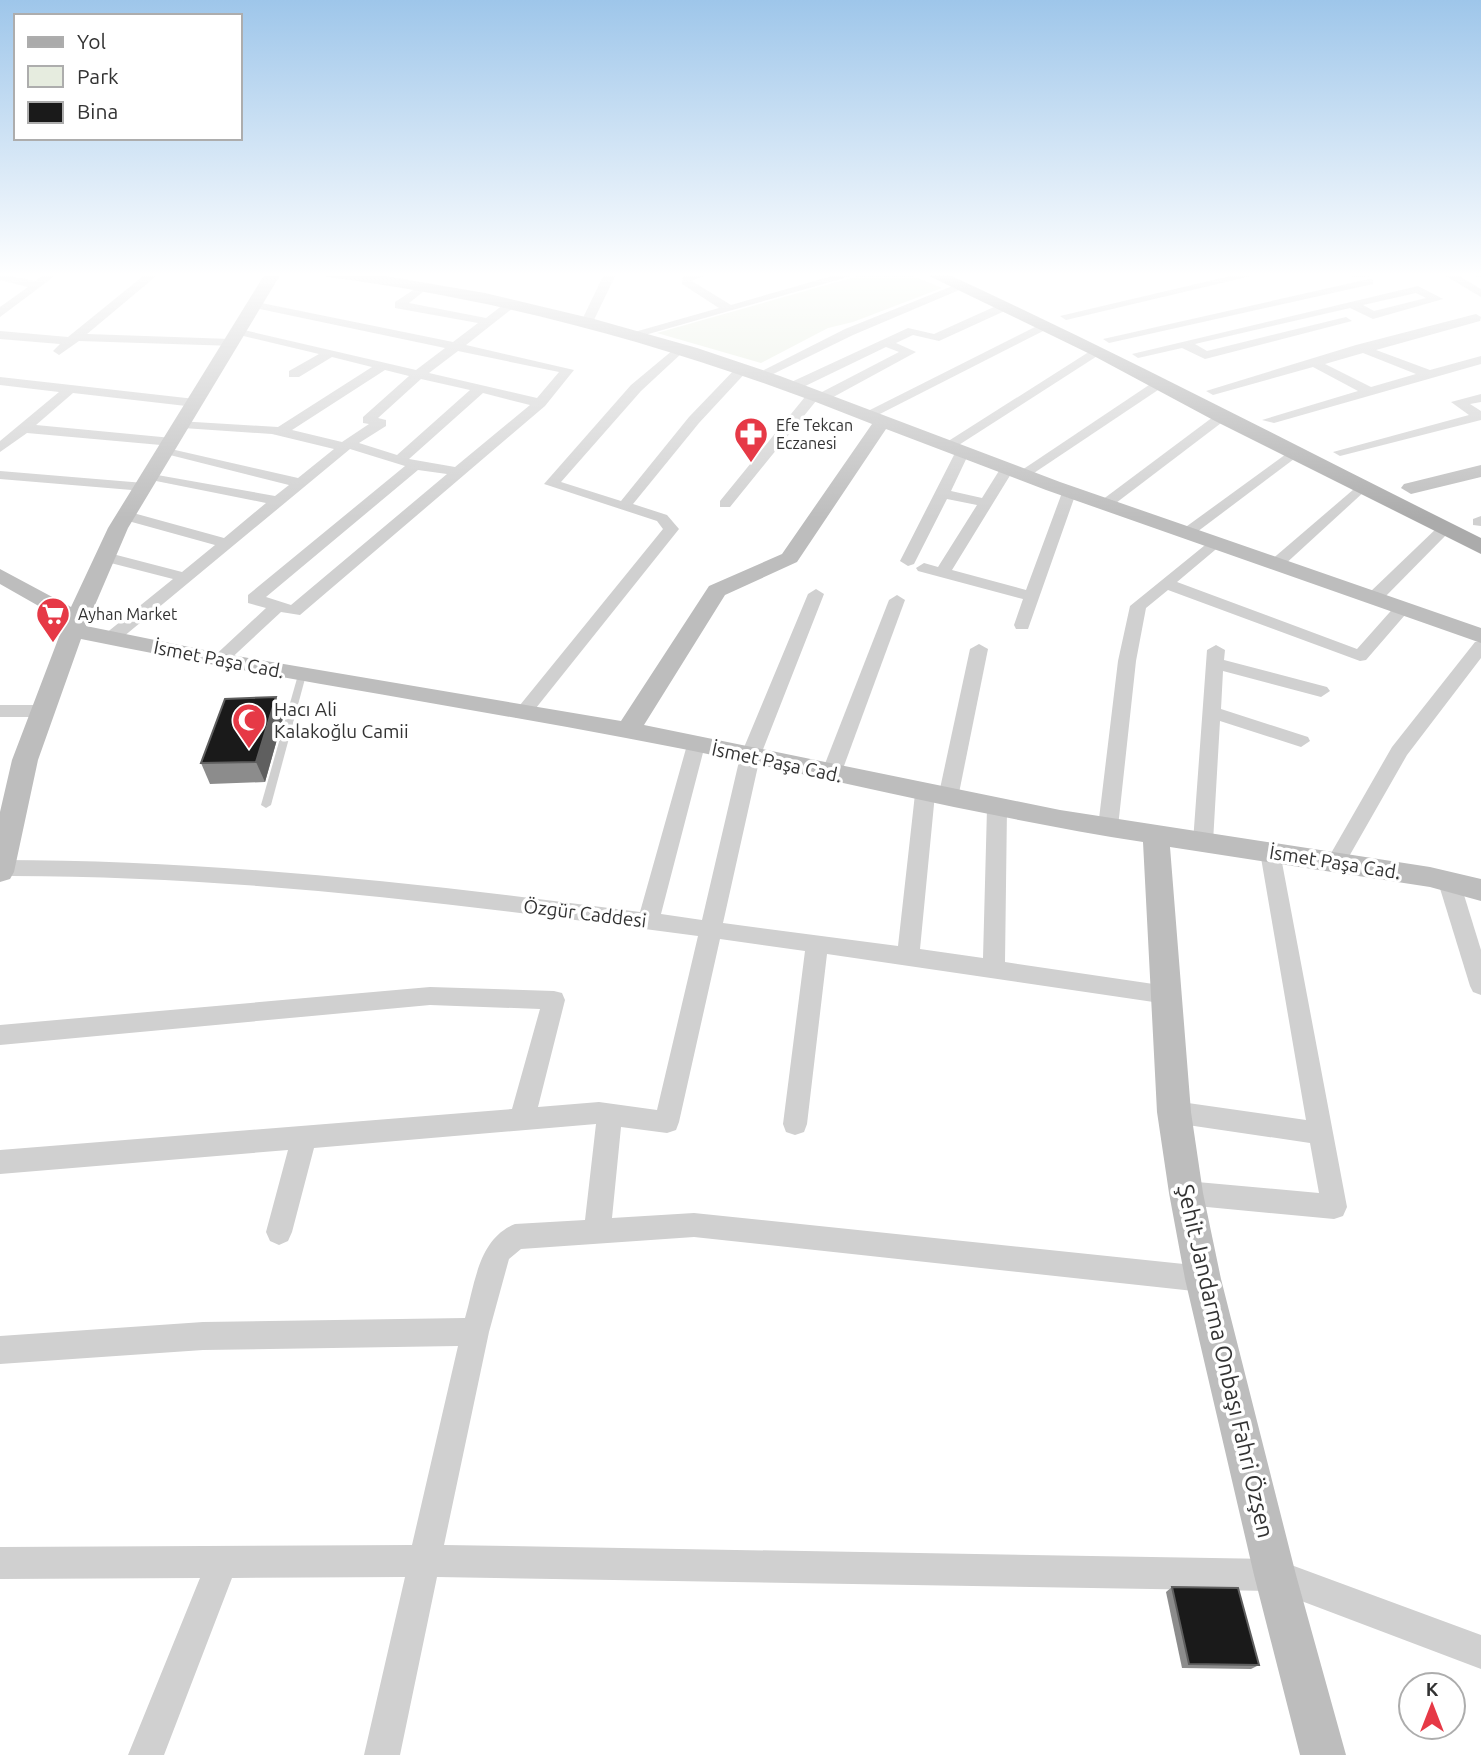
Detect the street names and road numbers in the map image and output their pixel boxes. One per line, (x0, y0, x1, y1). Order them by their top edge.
street label: İsmet Paşa Cad. (152, 636, 286, 682)
street label: İsmet Paşa Cad. (710, 737, 844, 787)
street label: İsmet Paşa Cad. (1268, 841, 1402, 883)
street label: Özgür Caddesi (522, 895, 648, 931)
street label: Şehit Jandarma Onbaşı Fahri Özşen (1173, 1182, 1279, 1540)

